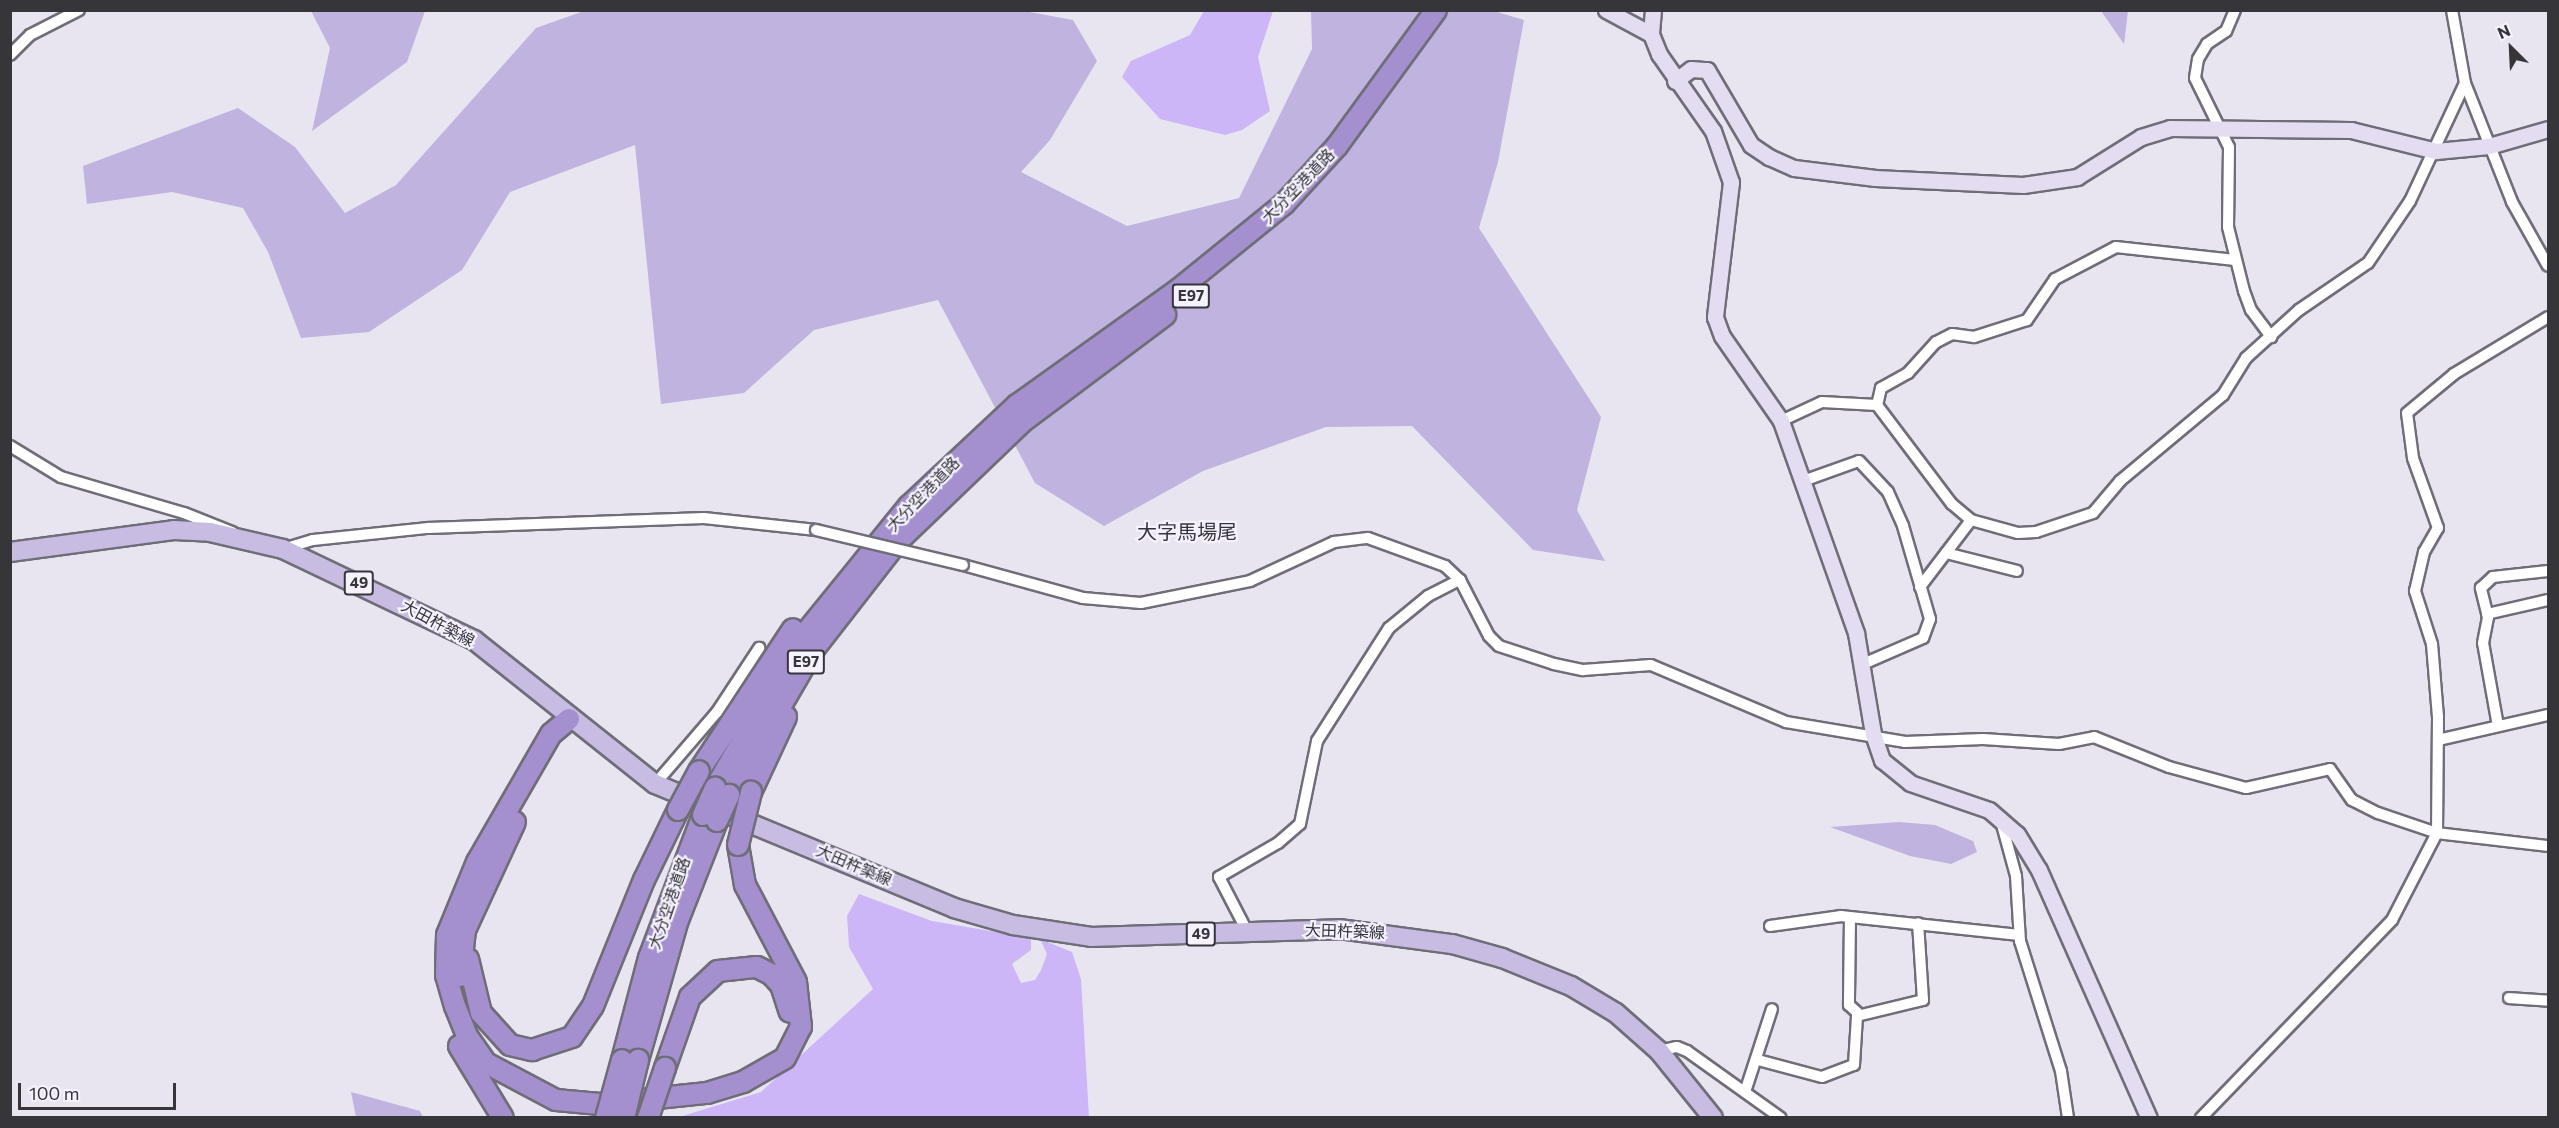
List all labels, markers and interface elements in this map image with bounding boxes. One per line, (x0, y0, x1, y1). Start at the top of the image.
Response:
north arrow (2481, 18, 2541, 78)
text: N (2494, 20, 2513, 42)
street label: 大分空港道路 (1258, 145, 1338, 227)
road number: E97 (1172, 284, 1210, 308)
street label: 大分空港道路 (883, 453, 963, 535)
district label: 大字馬場尾 (1137, 519, 1237, 543)
road number: 49 (342, 571, 376, 595)
street label: 大田杵築線 (398, 596, 478, 650)
road number: E97 (786, 650, 826, 674)
street label: 大田杵築線 (813, 841, 895, 889)
street label: 大分空港道路 (644, 854, 694, 952)
street label: 大田杵築線 (1305, 920, 1385, 942)
road number: 49 (1184, 922, 1218, 946)
scale bar (21, 1071, 178, 1109)
text: 100 m (29, 1082, 79, 1104)

